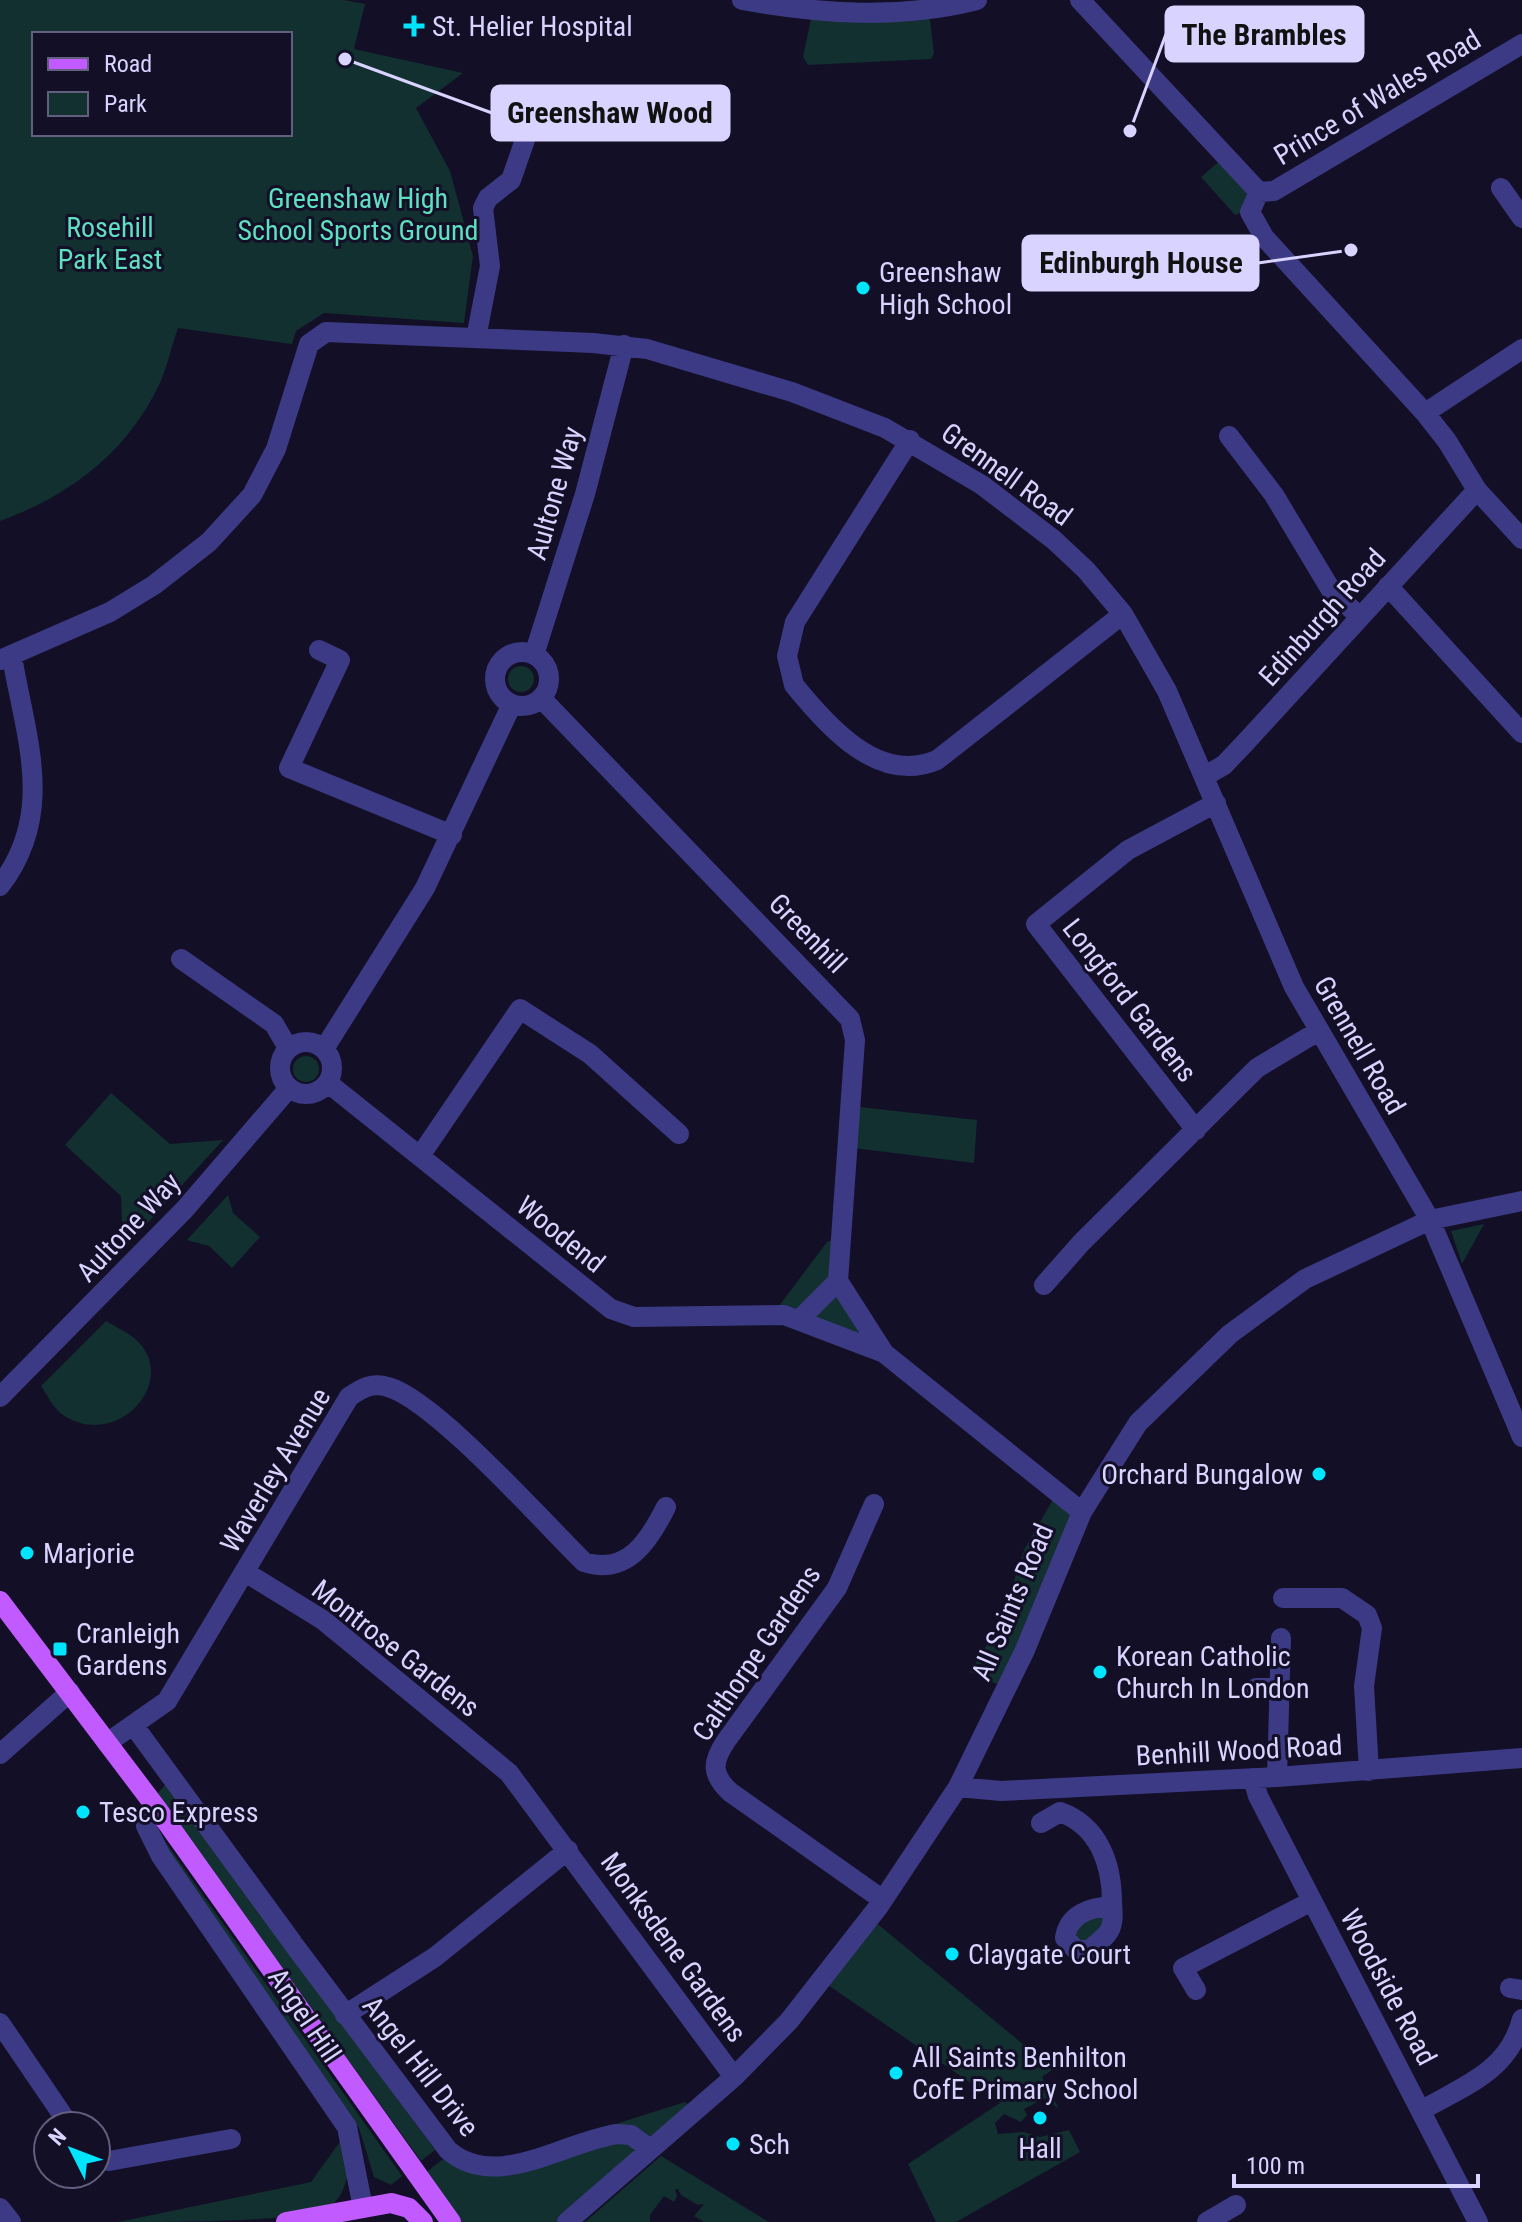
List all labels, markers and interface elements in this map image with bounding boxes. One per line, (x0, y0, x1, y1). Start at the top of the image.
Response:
callout: The Brambles (1166, 7, 1363, 61)
place label: St. Helier Hospital (432, 10, 633, 43)
marker: St. Helier Hospital (403, 15, 425, 37)
text: The Brambles (1181, 17, 1347, 52)
street label: Prince of Wales Road (1268, 23, 1487, 172)
legend (32, 32, 292, 136)
text: Road (104, 50, 152, 78)
callout: Greenshaw Wood (492, 86, 729, 140)
text: Park (104, 90, 147, 118)
text: Greenshaw Wood (507, 95, 713, 130)
park label: Greenshaw High School Sports Ground (238, 182, 478, 247)
park label: Rosehill Park East (58, 211, 162, 276)
callout: Edinburgh House (1023, 236, 1258, 290)
text: Edinburgh House (1039, 245, 1243, 280)
place label: Greenshaw High School (879, 256, 1012, 321)
marker: Greenshaw High School (854, 279, 872, 297)
street label: Grennell Road (935, 416, 1079, 533)
street label: Aultone Way (520, 422, 589, 563)
street label: Edinburgh Road (1252, 542, 1393, 693)
street label: Greenhill (762, 887, 853, 980)
street label: Longford Gardens (1056, 912, 1204, 1088)
street label: Grennell Road (1307, 970, 1412, 1120)
street label: Aultone Way (70, 1166, 187, 1289)
street label: Woodend (510, 1189, 611, 1280)
street label: Waverley Avenue (213, 1382, 337, 1558)
place label: Orchard Bungalow (1101, 1458, 1303, 1491)
marker: Orchard Bungalow (1310, 1465, 1328, 1483)
street label: All Saints Road (965, 1519, 1060, 1686)
place label: Marjorie (43, 1537, 135, 1570)
marker: Marjorie (18, 1544, 36, 1562)
street label: Calthorpe Gardens (685, 1559, 827, 1748)
street label: Montrose Gardens (305, 1573, 486, 1724)
place label: Cranleigh Gardens (76, 1617, 180, 1682)
marker: Cranleigh Gardens (51, 1640, 69, 1658)
place label: Korean Catholic Church In London (1116, 1640, 1310, 1705)
marker: Korean Catholic Church In London (1091, 1663, 1109, 1681)
street label: Benhill Wood Road (1135, 1729, 1343, 1772)
place label: Tesco Express (99, 1796, 258, 1829)
marker: Tesco Express (74, 1803, 92, 1821)
street label: Monksdene Gardens (594, 1846, 753, 2048)
street label: Woodside Road (1334, 1904, 1443, 2071)
place label: Claygate Court (968, 1938, 1131, 1971)
marker: Claygate Court (943, 1945, 961, 1963)
street label: Angel Hill (261, 1962, 348, 2069)
street label: Angel Hill Drive (356, 1990, 485, 2143)
place label: All Saints Benhilton CofE Primary School (912, 2041, 1138, 2106)
marker: All Saints Benhilton CofE Primary School (887, 2064, 905, 2082)
marker: Hall (1031, 2109, 1049, 2127)
north arrow (32, 2110, 112, 2190)
text: N (44, 2124, 71, 2150)
place label: Sch (749, 2128, 790, 2161)
place label: Hall (1018, 2132, 1062, 2165)
marker: Sch (724, 2135, 742, 2153)
scale bar (1234, 2138, 1478, 2188)
text: 100 m (1246, 2152, 1305, 2180)

